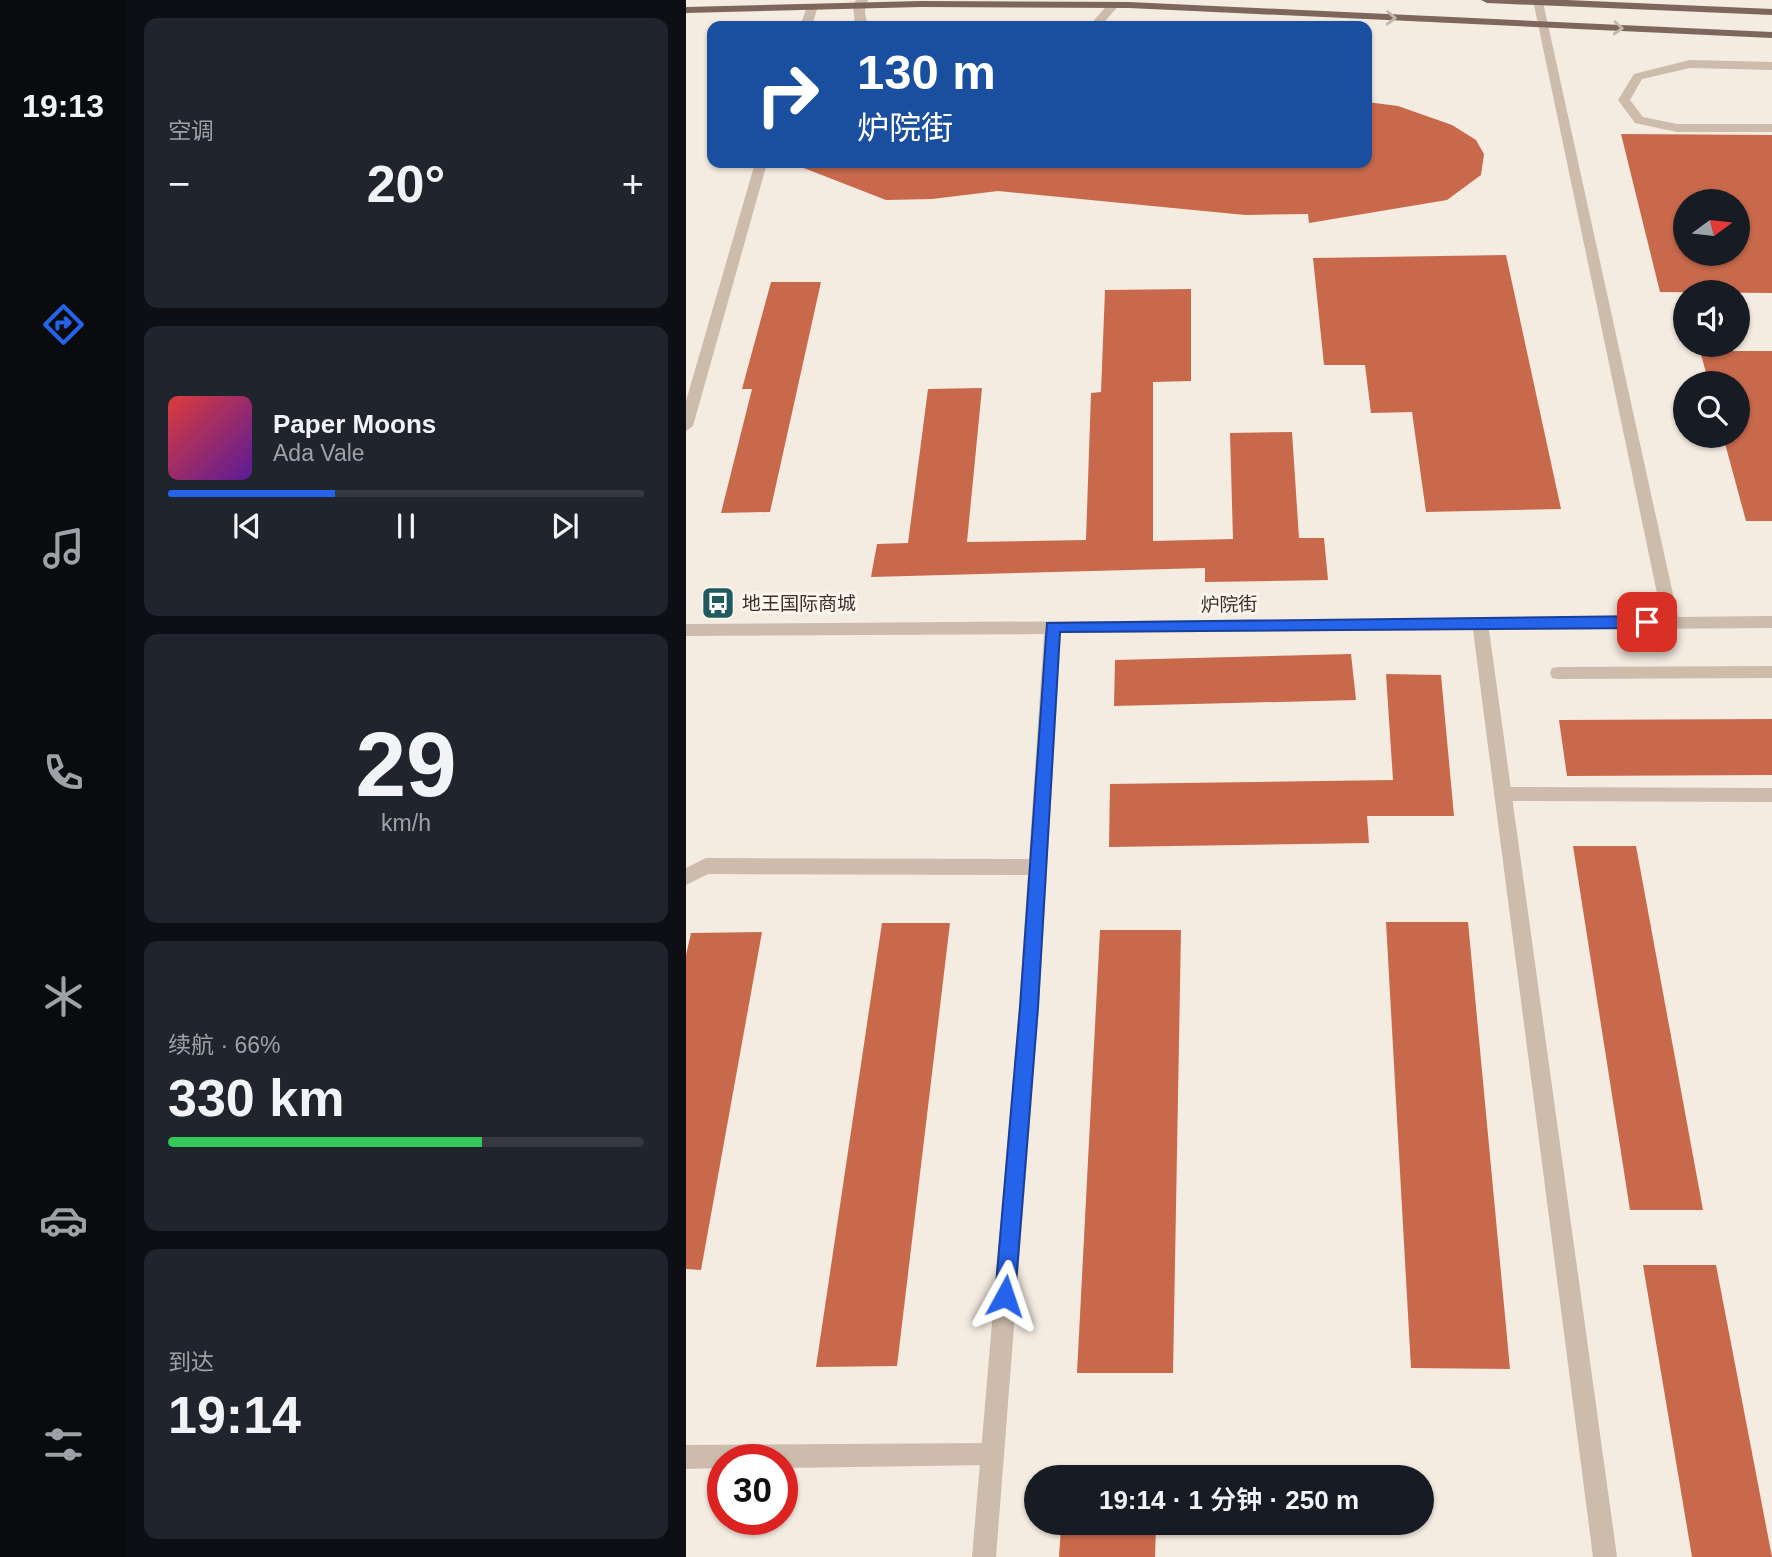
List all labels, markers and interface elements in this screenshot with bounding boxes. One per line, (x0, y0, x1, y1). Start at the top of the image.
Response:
one-way arrow (1386, 11, 1397, 26)
one-way arrow (1613, 21, 1624, 36)
text: 130 m (857, 45, 996, 99)
icon: right (742, 49, 833, 140)
text: 19:13 (22, 88, 104, 124)
text: 炉院街 (857, 110, 953, 146)
text: 空调 (168, 118, 214, 144)
text: 20° (367, 155, 445, 213)
text: − (168, 163, 190, 205)
text: + (622, 163, 644, 205)
north arrow (1673, 189, 1750, 266)
map controls (1673, 189, 1750, 448)
button: sound (1673, 280, 1750, 357)
icon: directions (39, 300, 88, 349)
button: search (1673, 371, 1750, 448)
text: Paper Moons (273, 409, 436, 439)
text: Ada Vale (273, 440, 365, 466)
icon: previous (228, 507, 266, 545)
icon: pause (387, 507, 425, 545)
icon: next (546, 507, 584, 545)
icon: music (39, 524, 88, 573)
bus stop icon: 地王国际商城 (699, 584, 737, 622)
pin (1617, 592, 1677, 652)
place label: 地王国际商城 (742, 593, 856, 614)
street label: 炉院街 (1200, 594, 1258, 615)
icon: arrive (1628, 603, 1666, 641)
text: 29 (355, 714, 457, 815)
icon: phone (39, 748, 88, 797)
text: km/h (381, 810, 431, 836)
icon: climate (39, 972, 88, 1021)
text: 续航 · 66% (168, 1032, 280, 1058)
text: 330 km (168, 1069, 344, 1127)
icon: car (39, 1196, 88, 1245)
position arrow (968, 1259, 1042, 1333)
text: 到达 (168, 1349, 214, 1375)
text: 19:14 (168, 1386, 301, 1444)
icon: filters (39, 1420, 88, 1469)
speed limit sign: 30 (707, 1444, 798, 1535)
text: 19:14 · 1 分钟 · 250 m (1099, 1485, 1359, 1515)

